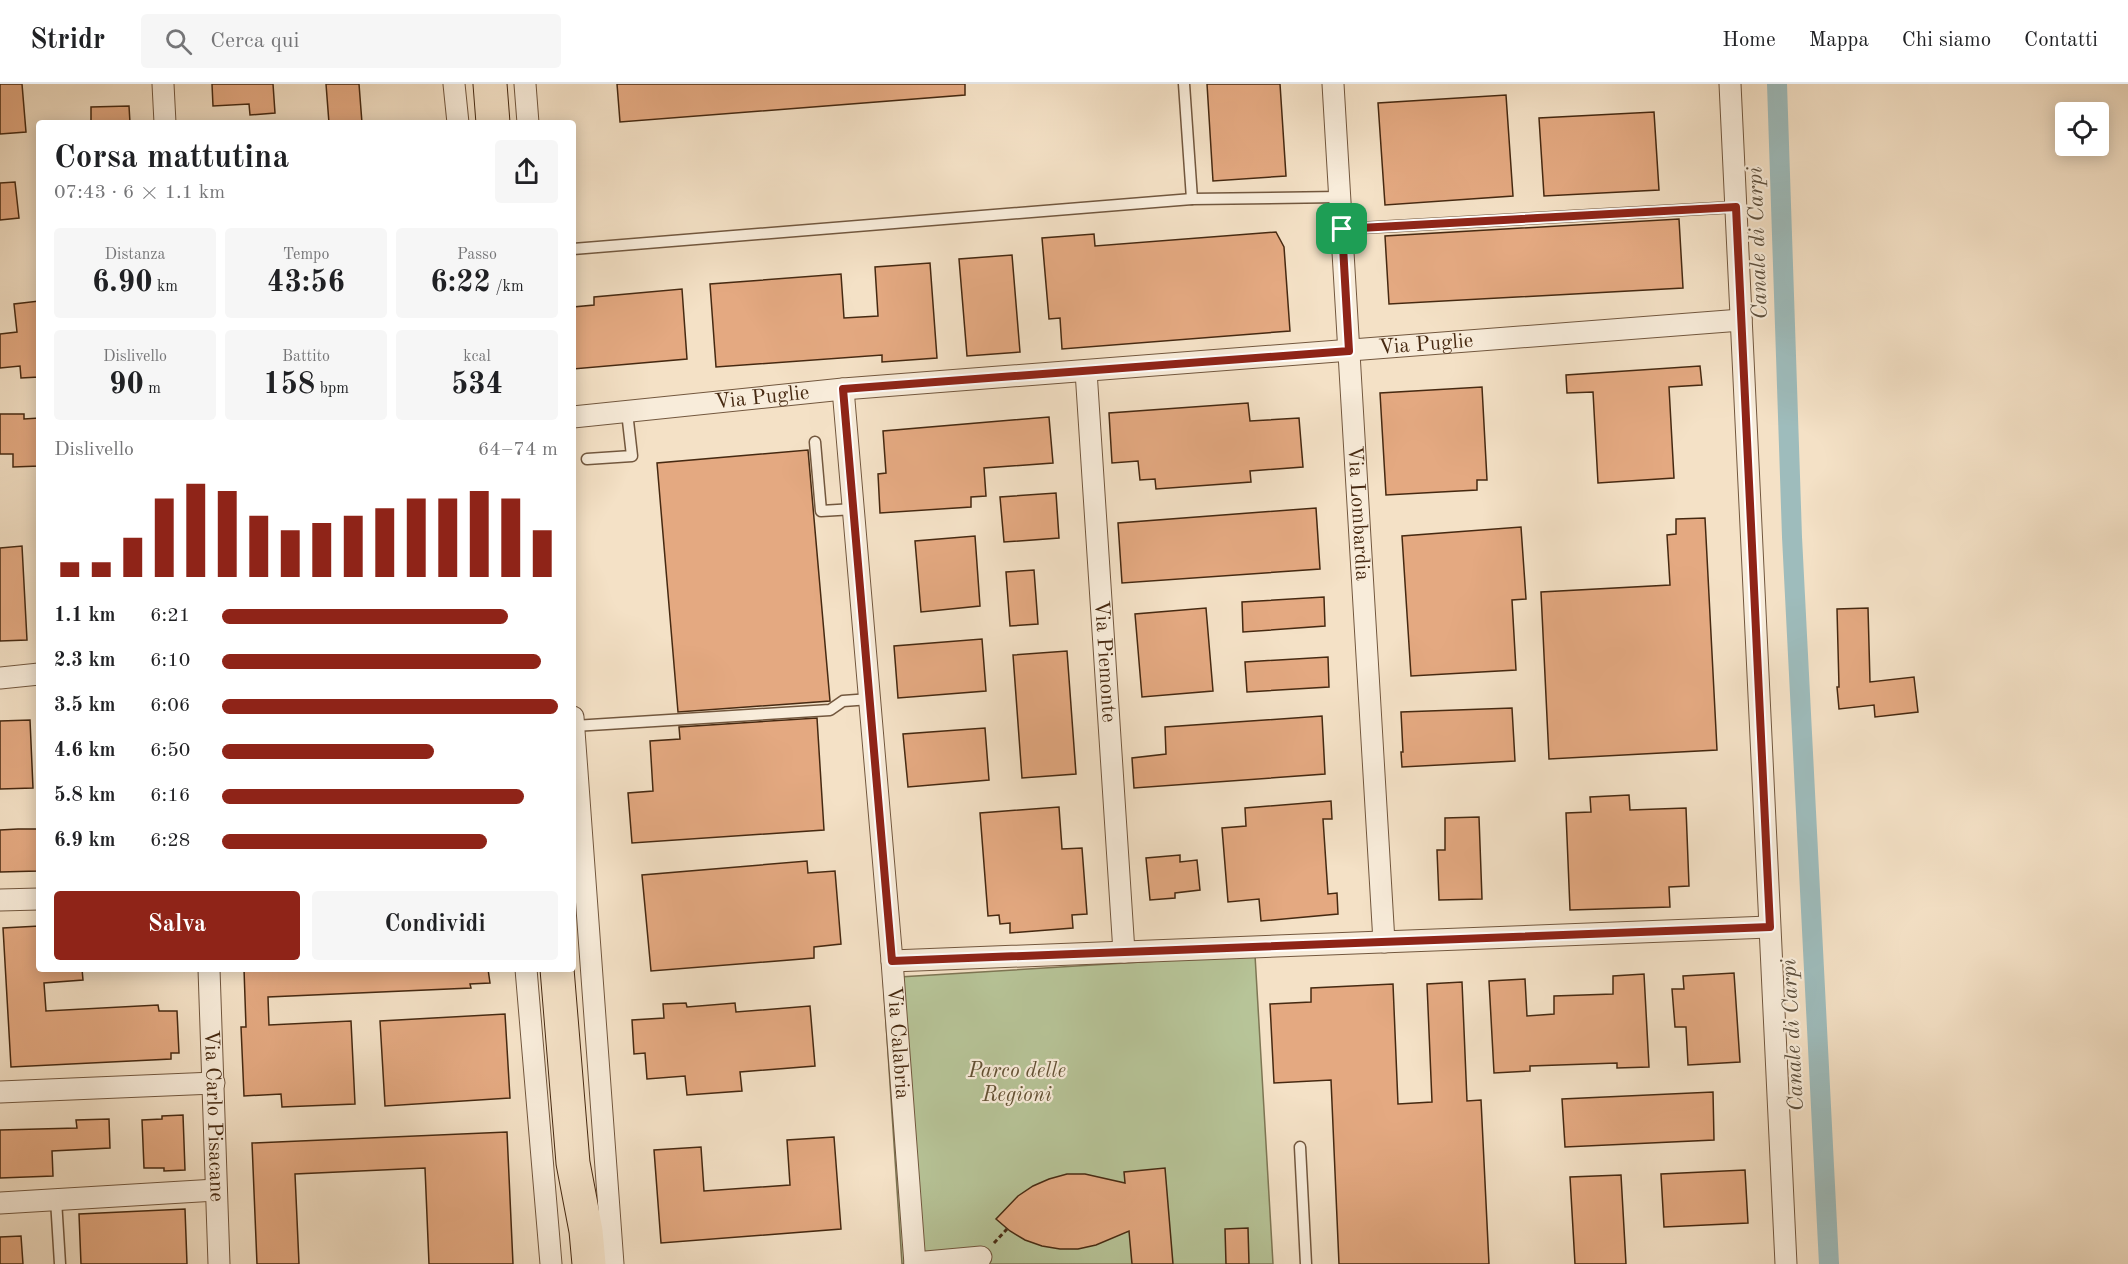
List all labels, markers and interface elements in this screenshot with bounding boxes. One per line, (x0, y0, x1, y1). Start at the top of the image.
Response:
search box (141, 14, 561, 68)
icon: search (162, 25, 195, 58)
text: Stridr (30, 27, 105, 55)
text: Cerca qui (210, 30, 299, 52)
text: Home (1722, 30, 1776, 51)
text: Mappa (1809, 30, 1869, 51)
text: Chi siamo (1902, 30, 1991, 51)
text: Contatti (2024, 30, 2098, 51)
map controls (2055, 102, 2109, 156)
button: locate (2055, 102, 2109, 156)
button: share (495, 140, 558, 203)
text: Corsa mattutina (54, 142, 289, 175)
water label: Canale di Carpi (1744, 166, 1772, 320)
text: 07:43 · 6 × 1.1 km (54, 183, 225, 203)
pin (1316, 203, 1367, 254)
icon: arrive (1325, 212, 1358, 245)
text: Distanza (105, 247, 165, 263)
text: Tempo (283, 247, 329, 263)
text: Passo (457, 247, 497, 263)
text: 6.90 (92, 268, 153, 298)
text: 43:56 (267, 268, 345, 298)
text: 6:22 (430, 268, 491, 298)
text: km (153, 279, 178, 295)
text: /km (491, 279, 524, 295)
street label: Via Puglie (1378, 330, 1474, 358)
text: Dislivello (103, 349, 167, 365)
text: Battito (282, 349, 330, 365)
text: kcal (463, 349, 491, 365)
text: 90 (109, 370, 144, 400)
text: 158 (263, 370, 315, 400)
text: 534 (451, 370, 503, 400)
text: m (144, 381, 161, 397)
text: bpm (315, 381, 349, 397)
street label: Via Puglie (714, 382, 810, 413)
text: Dislivello (54, 440, 134, 460)
text: 64–74 m (478, 440, 558, 460)
street label: Via Lombardia (1344, 445, 1373, 581)
street label: Via Piemonte (1091, 600, 1119, 723)
text: 1.1 km (54, 606, 116, 626)
text: 6:21 (150, 606, 190, 626)
text: 2.3 km (54, 651, 116, 671)
text: 6:10 (150, 651, 190, 671)
text: 3.5 km (54, 696, 116, 716)
text: 6:06 (150, 696, 190, 716)
text: 4.6 km (54, 741, 116, 761)
text: 6:50 (150, 741, 190, 761)
text: 5.8 km (54, 786, 116, 806)
text: 6:16 (150, 786, 190, 806)
text: 6.9 km (54, 831, 116, 851)
text: 6:28 (150, 831, 190, 851)
button: Salva (54, 891, 300, 960)
button: Condividi (312, 891, 558, 960)
water label: Canale di Carpi (1778, 957, 1808, 1112)
street label: Via Calabria (883, 985, 913, 1100)
street label: Via Carlo Pisacane (201, 1029, 227, 1202)
park label: Parco delle Regioni (967, 1061, 1066, 1106)

